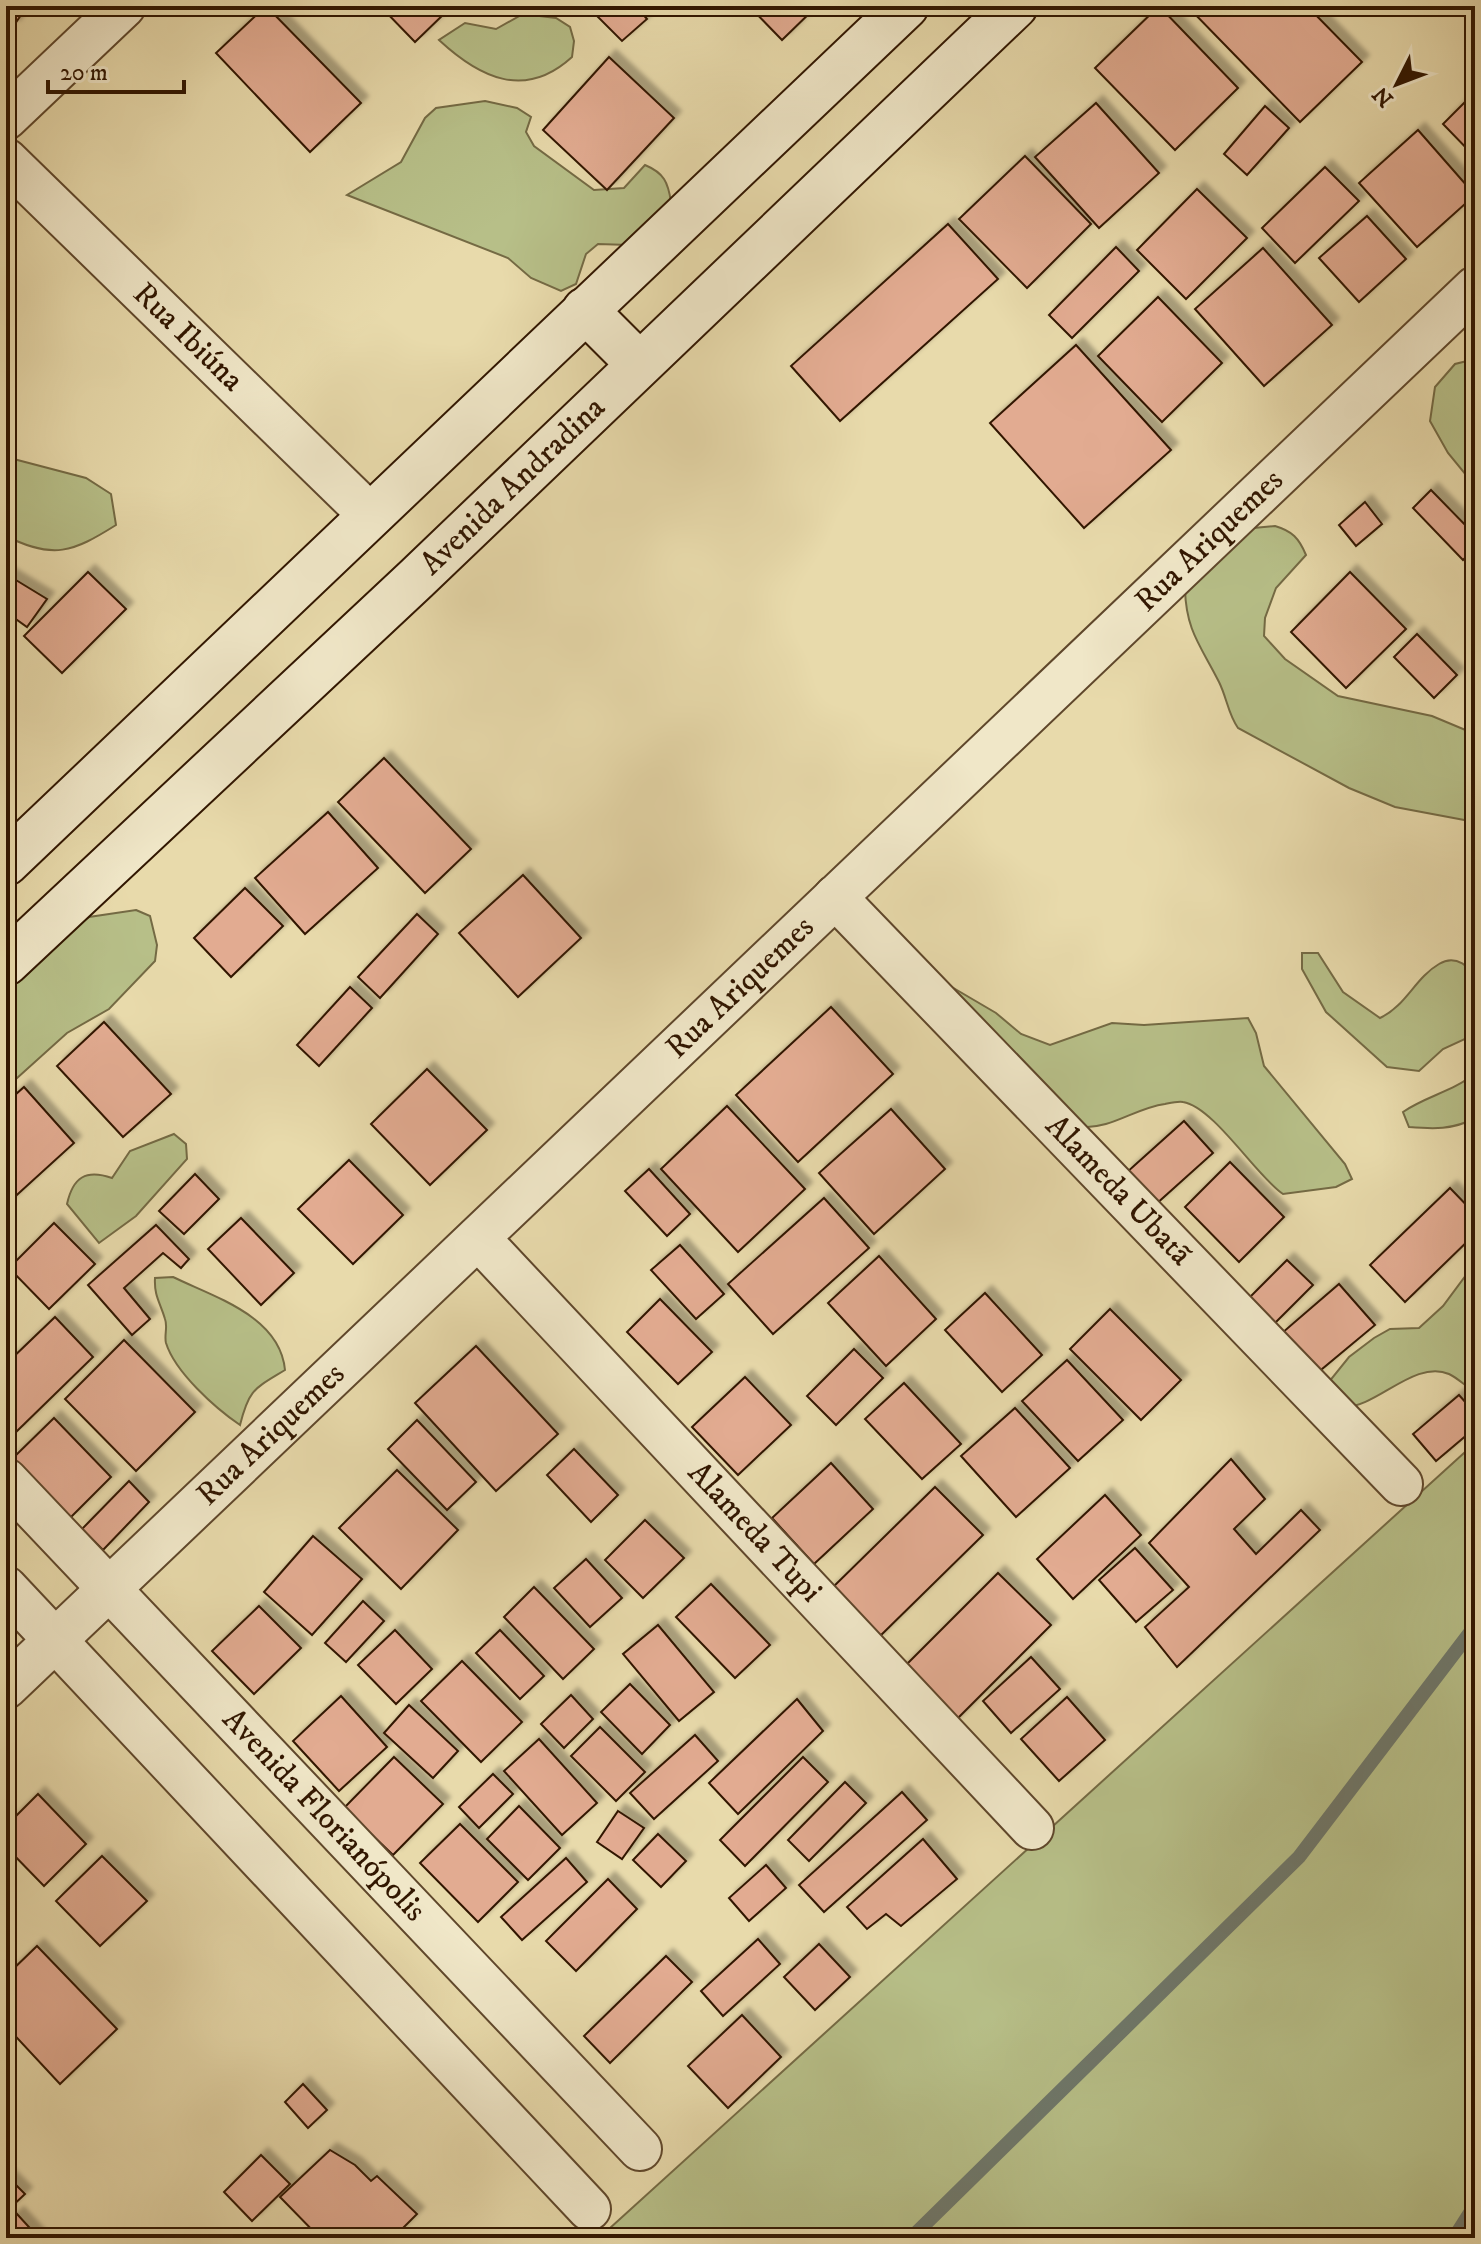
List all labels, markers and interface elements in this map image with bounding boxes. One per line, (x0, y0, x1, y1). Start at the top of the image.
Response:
scale bar (48, 44, 184, 94)
north arrow (1357, 44, 1437, 124)
text: 20 m (60, 58, 108, 88)
text: N (1367, 81, 1399, 112)
street label: Rua Ibiúna (124, 274, 252, 401)
street label: Avenida Andradina (412, 388, 614, 584)
street label: Rua Ariquemes (1127, 461, 1292, 621)
street label: Rua Ariquemes (658, 908, 823, 1068)
street label: Alameda Ubatã (1036, 1107, 1200, 1275)
street label: Rua Ariquemes (188, 1355, 354, 1515)
street label: Alameda Tupi (679, 1454, 830, 1611)
street label: Avenida Florianópolis (213, 1700, 434, 1930)

